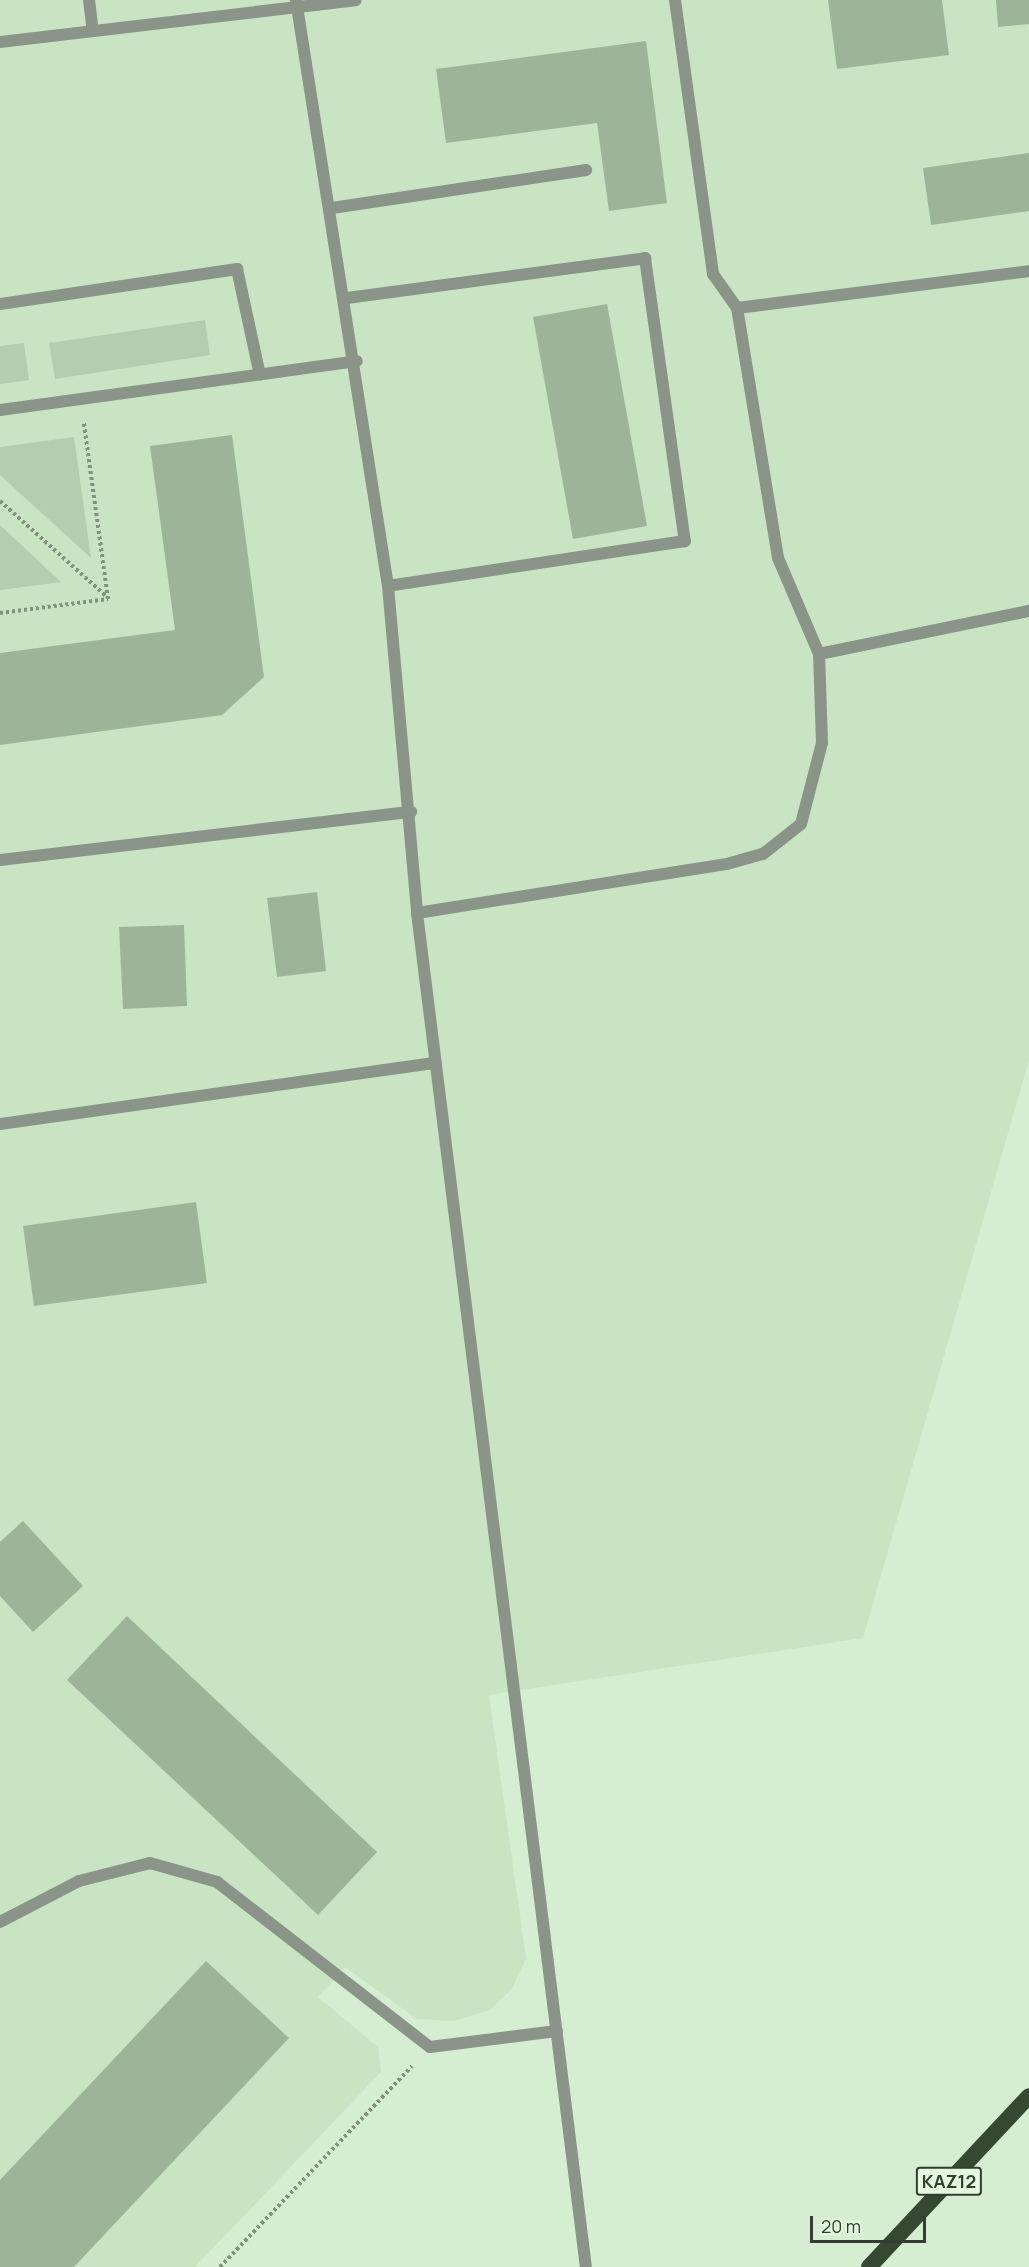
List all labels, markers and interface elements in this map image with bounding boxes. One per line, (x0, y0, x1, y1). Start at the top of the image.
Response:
road number: KAZ12 (914, 2166, 984, 2196)
scale bar (813, 2204, 928, 2242)
text: 20 m (821, 2214, 861, 2238)

